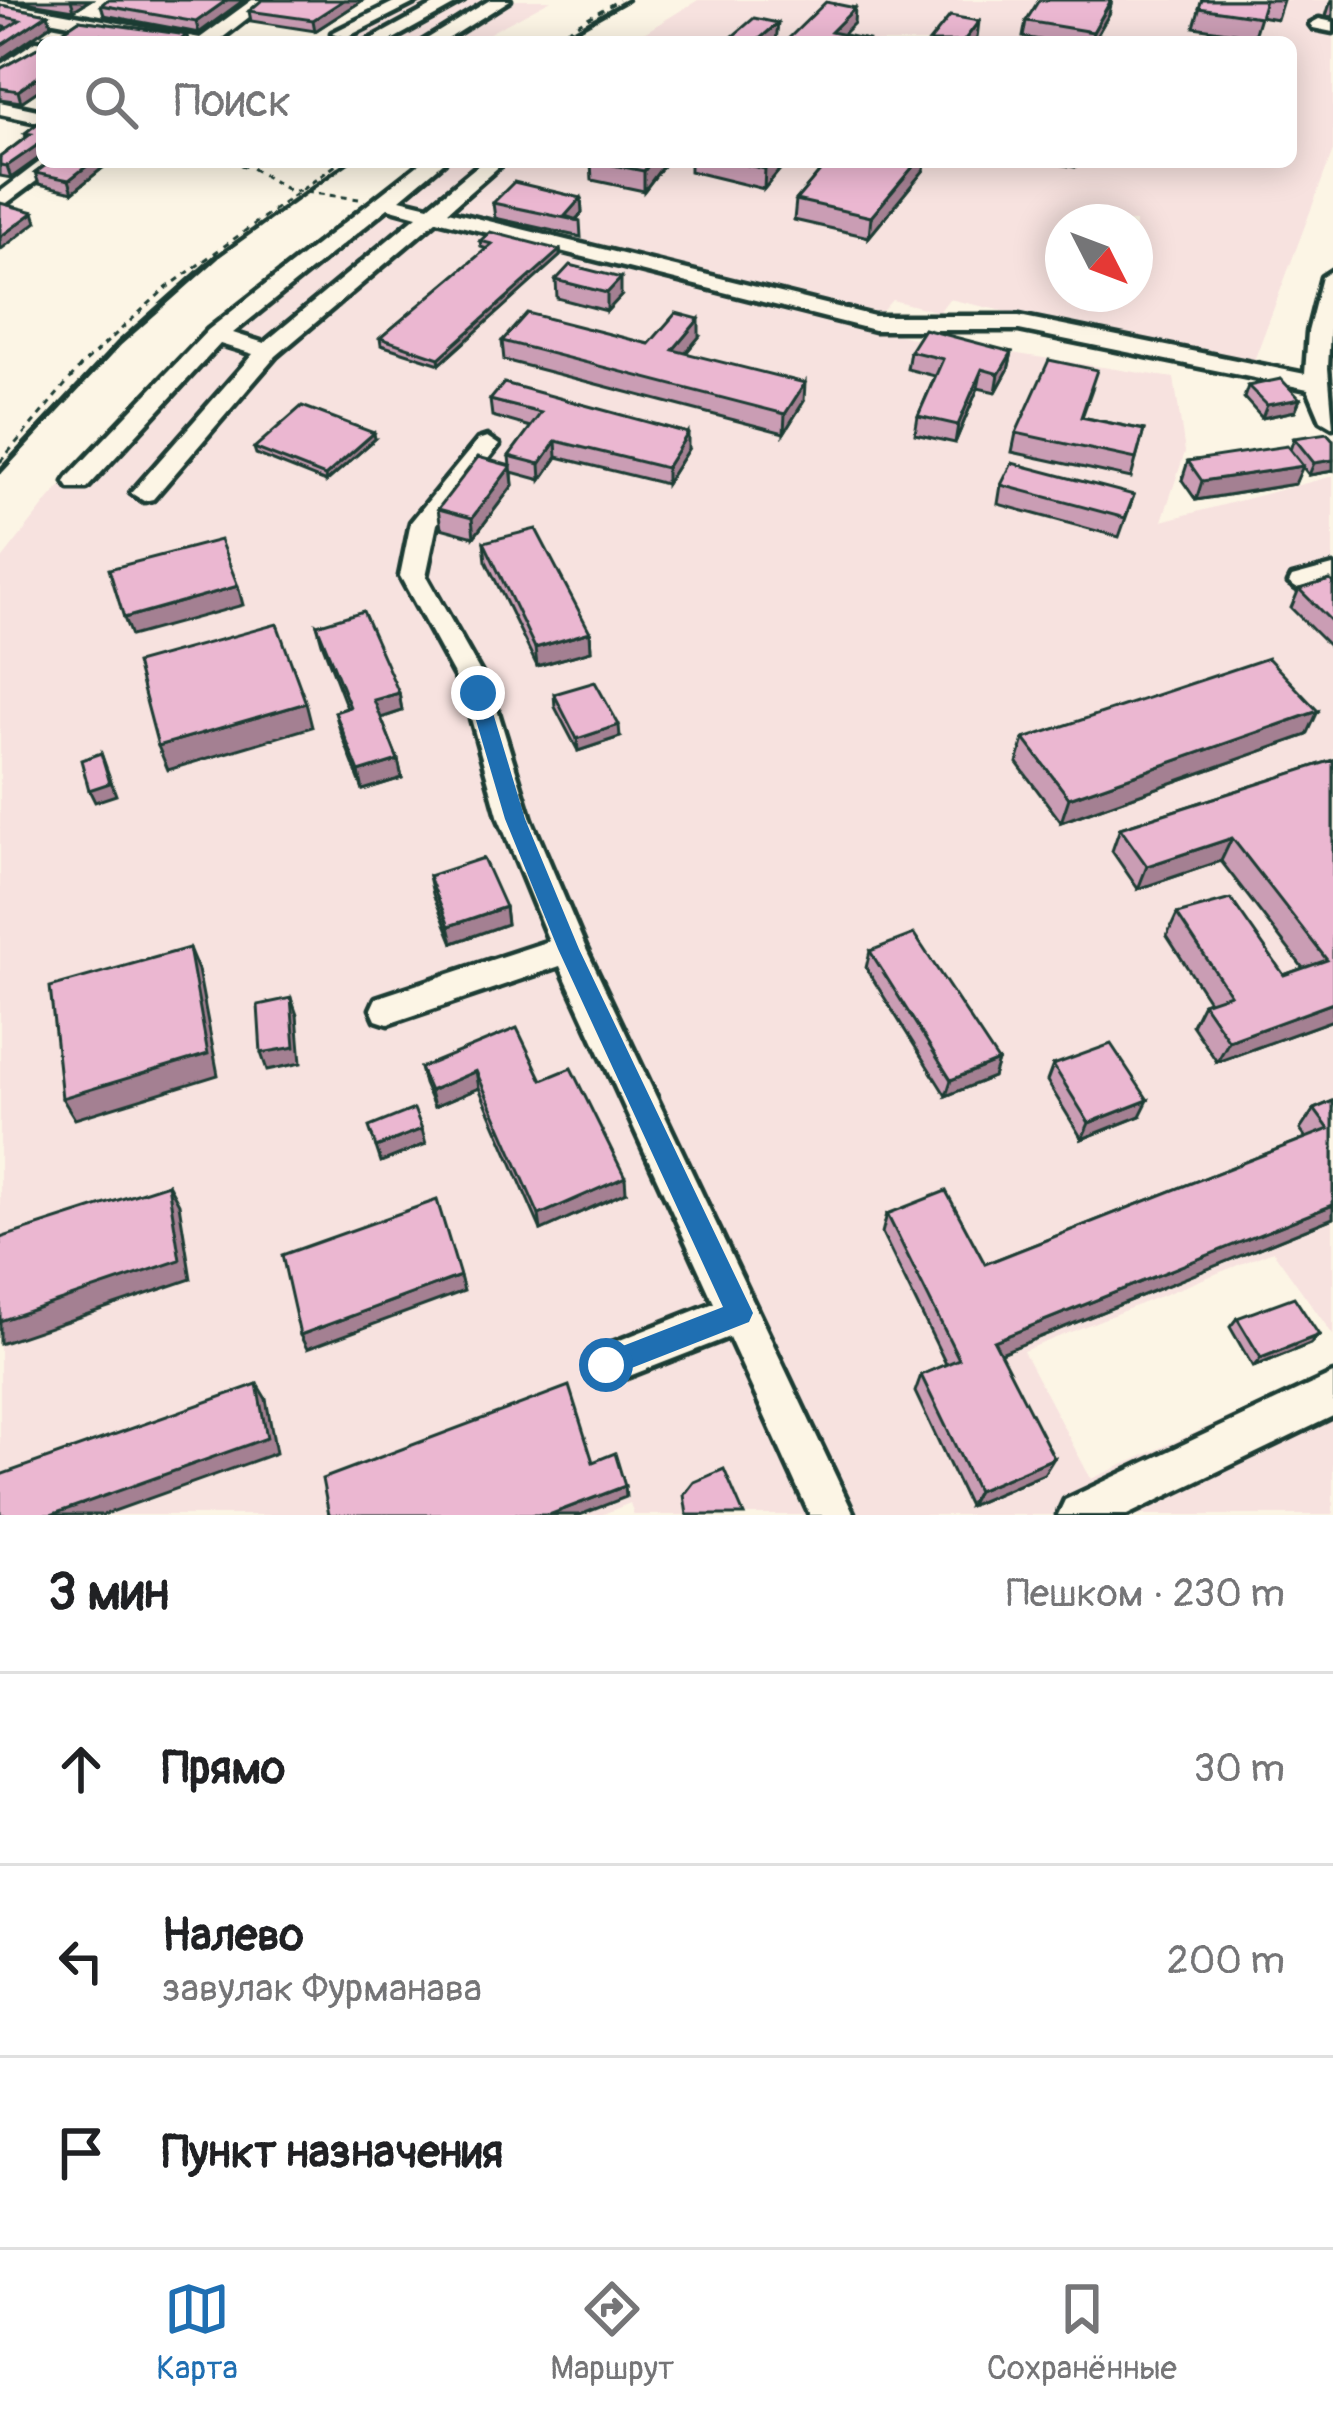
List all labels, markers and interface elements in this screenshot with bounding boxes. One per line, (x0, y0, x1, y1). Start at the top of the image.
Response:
search box (36, 36, 1297, 168)
icon: search (78, 69, 144, 135)
text: Поиск (174, 74, 291, 130)
north arrow (1045, 204, 1153, 312)
route end (451, 666, 505, 720)
route start (579, 1338, 633, 1392)
text: 3 мин (48, 1561, 169, 1625)
text: Пешком · 230 m (1006, 1569, 1285, 1618)
icon: ahead (48, 1736, 114, 1802)
text: Прямо (162, 1741, 285, 1797)
text: 30 m (1194, 1744, 1285, 1793)
text: Налево (162, 1908, 304, 1964)
icon: left (48, 1928, 114, 1994)
text: 200 m (1167, 1936, 1285, 1985)
text: завулак Фурманава (162, 1964, 482, 2013)
icon: arrive (48, 2120, 114, 2186)
text: Пункт назначения (162, 2125, 503, 2181)
tab: Карта (156, 2276, 238, 2389)
tab: Маршрут (550, 2276, 674, 2389)
tab: Сохранённые (987, 2276, 1177, 2389)

